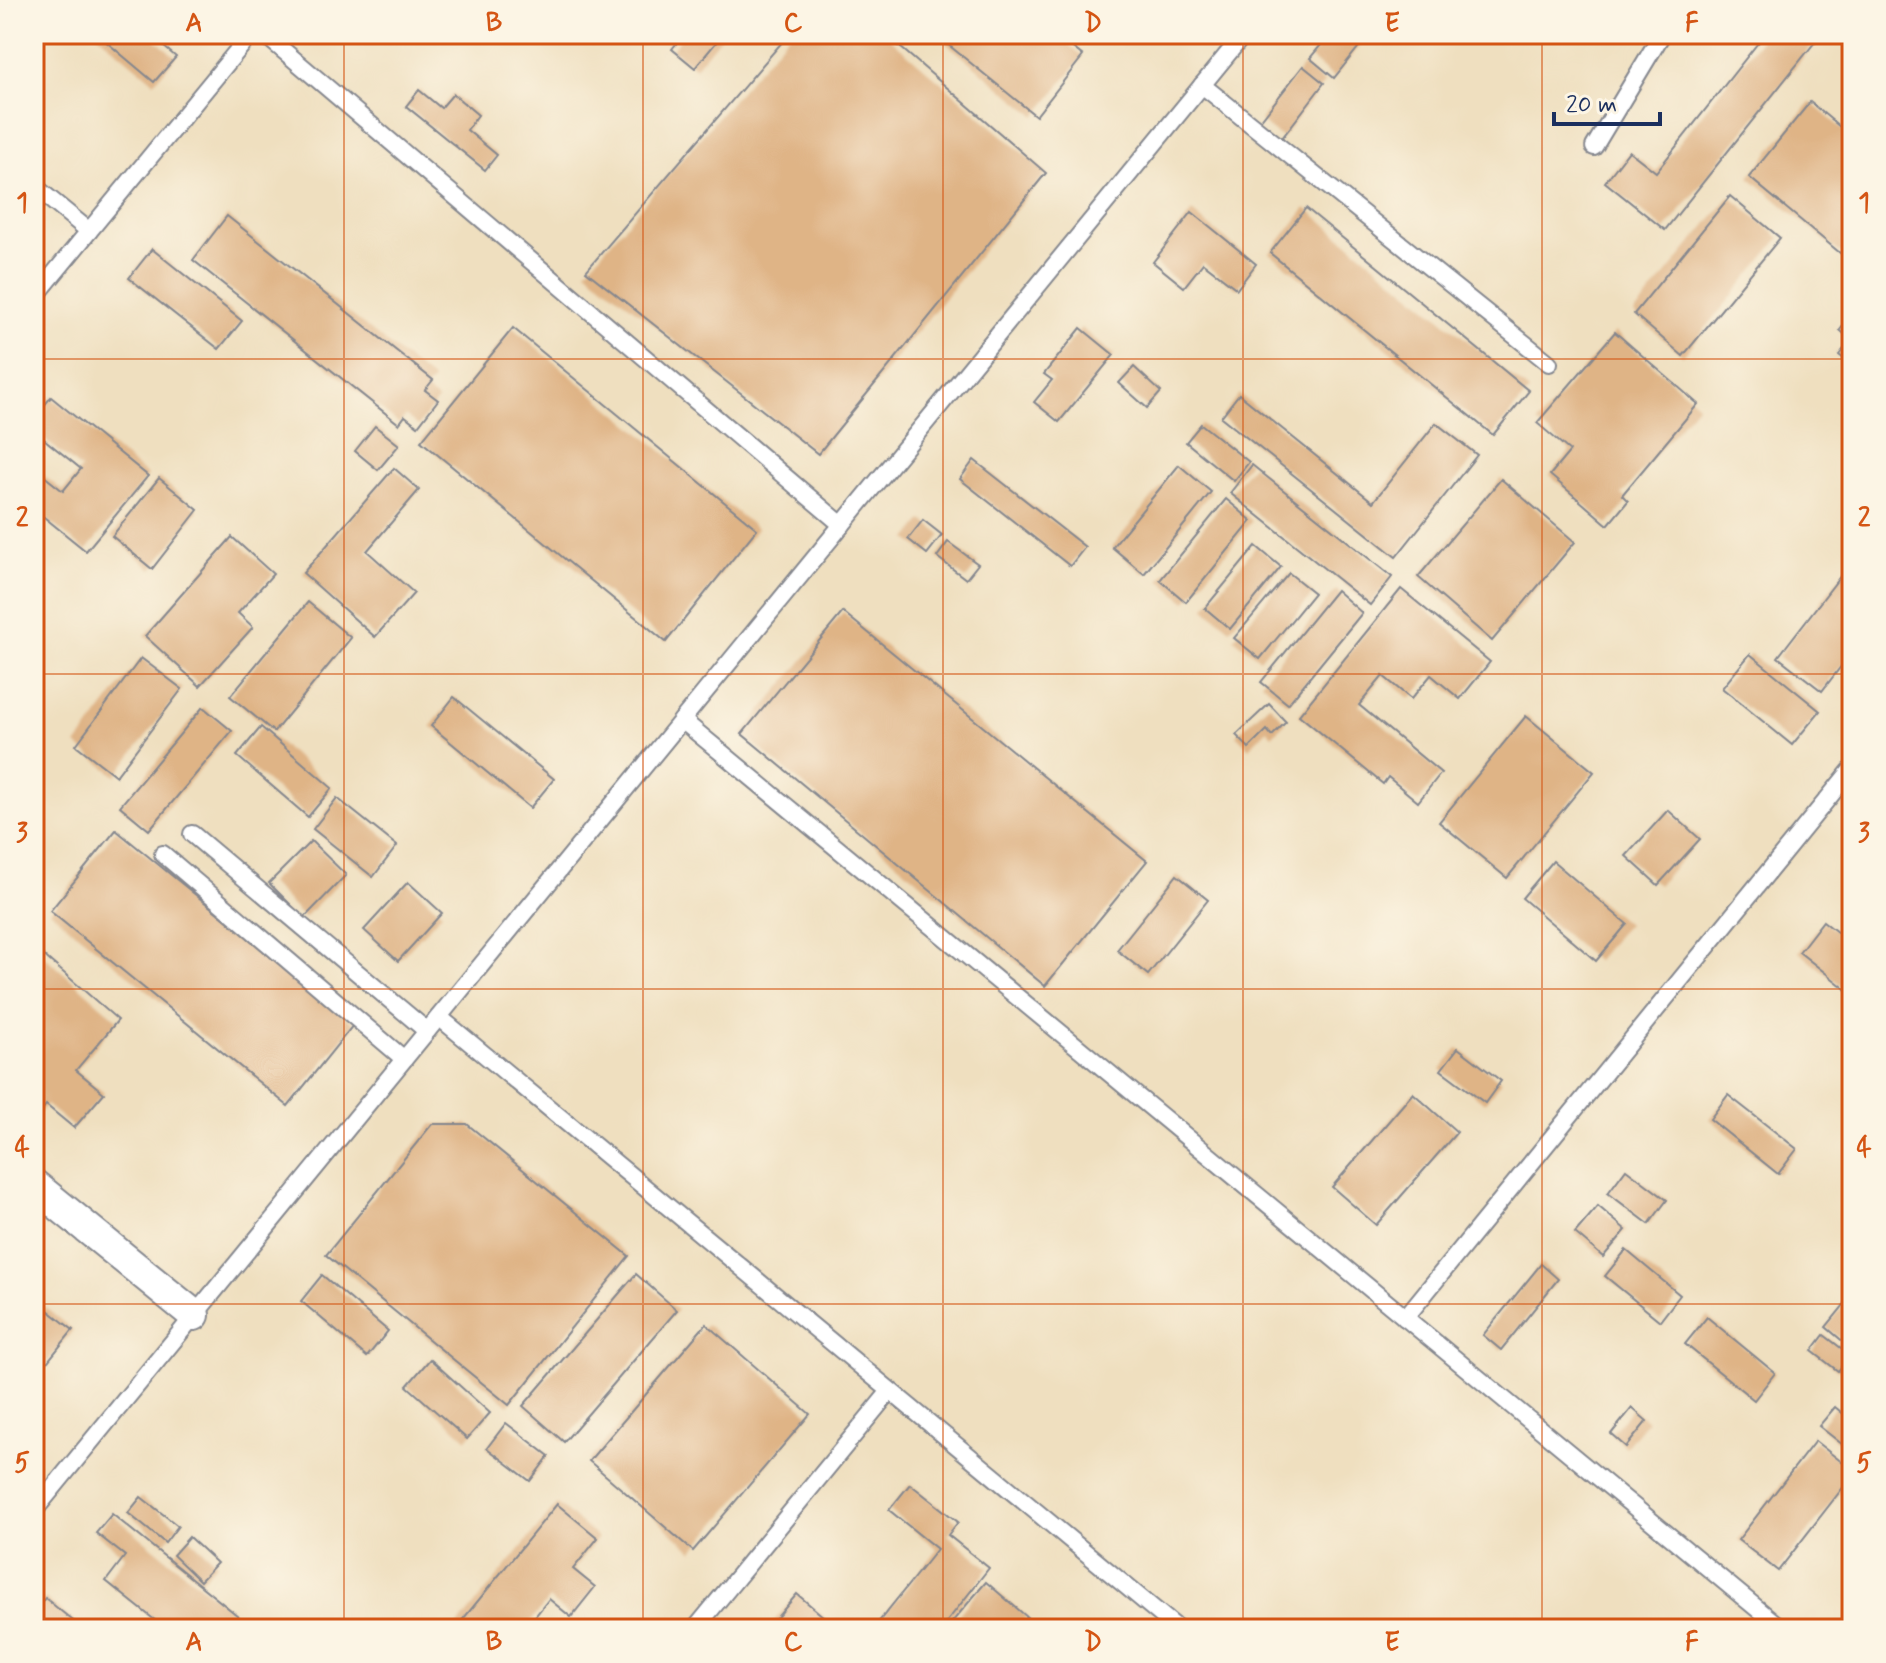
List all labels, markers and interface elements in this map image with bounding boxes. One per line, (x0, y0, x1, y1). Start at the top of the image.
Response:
text: A (185, 7, 203, 41)
text: B (486, 7, 502, 41)
text: C (784, 7, 803, 41)
text: D (1084, 7, 1102, 41)
text: E (1384, 7, 1400, 41)
text: F (1685, 7, 1699, 41)
scale bar (1554, 76, 1660, 126)
text: 20 m (1566, 90, 1617, 121)
text: 1 (16, 187, 28, 221)
text: 1 (1858, 187, 1870, 221)
text: 2 (16, 502, 29, 536)
text: 2 (1858, 502, 1871, 536)
text: 3 (16, 817, 28, 851)
text: 3 (1858, 817, 1870, 851)
text: 4 (14, 1132, 30, 1166)
text: 4 (1856, 1132, 1872, 1166)
text: 5 (14, 1447, 30, 1481)
text: 5 (1856, 1447, 1872, 1481)
text: A (185, 1626, 203, 1660)
text: B (486, 1626, 502, 1660)
text: C (784, 1626, 803, 1660)
text: D (1084, 1626, 1102, 1660)
text: E (1384, 1626, 1400, 1660)
text: F (1685, 1626, 1699, 1660)

